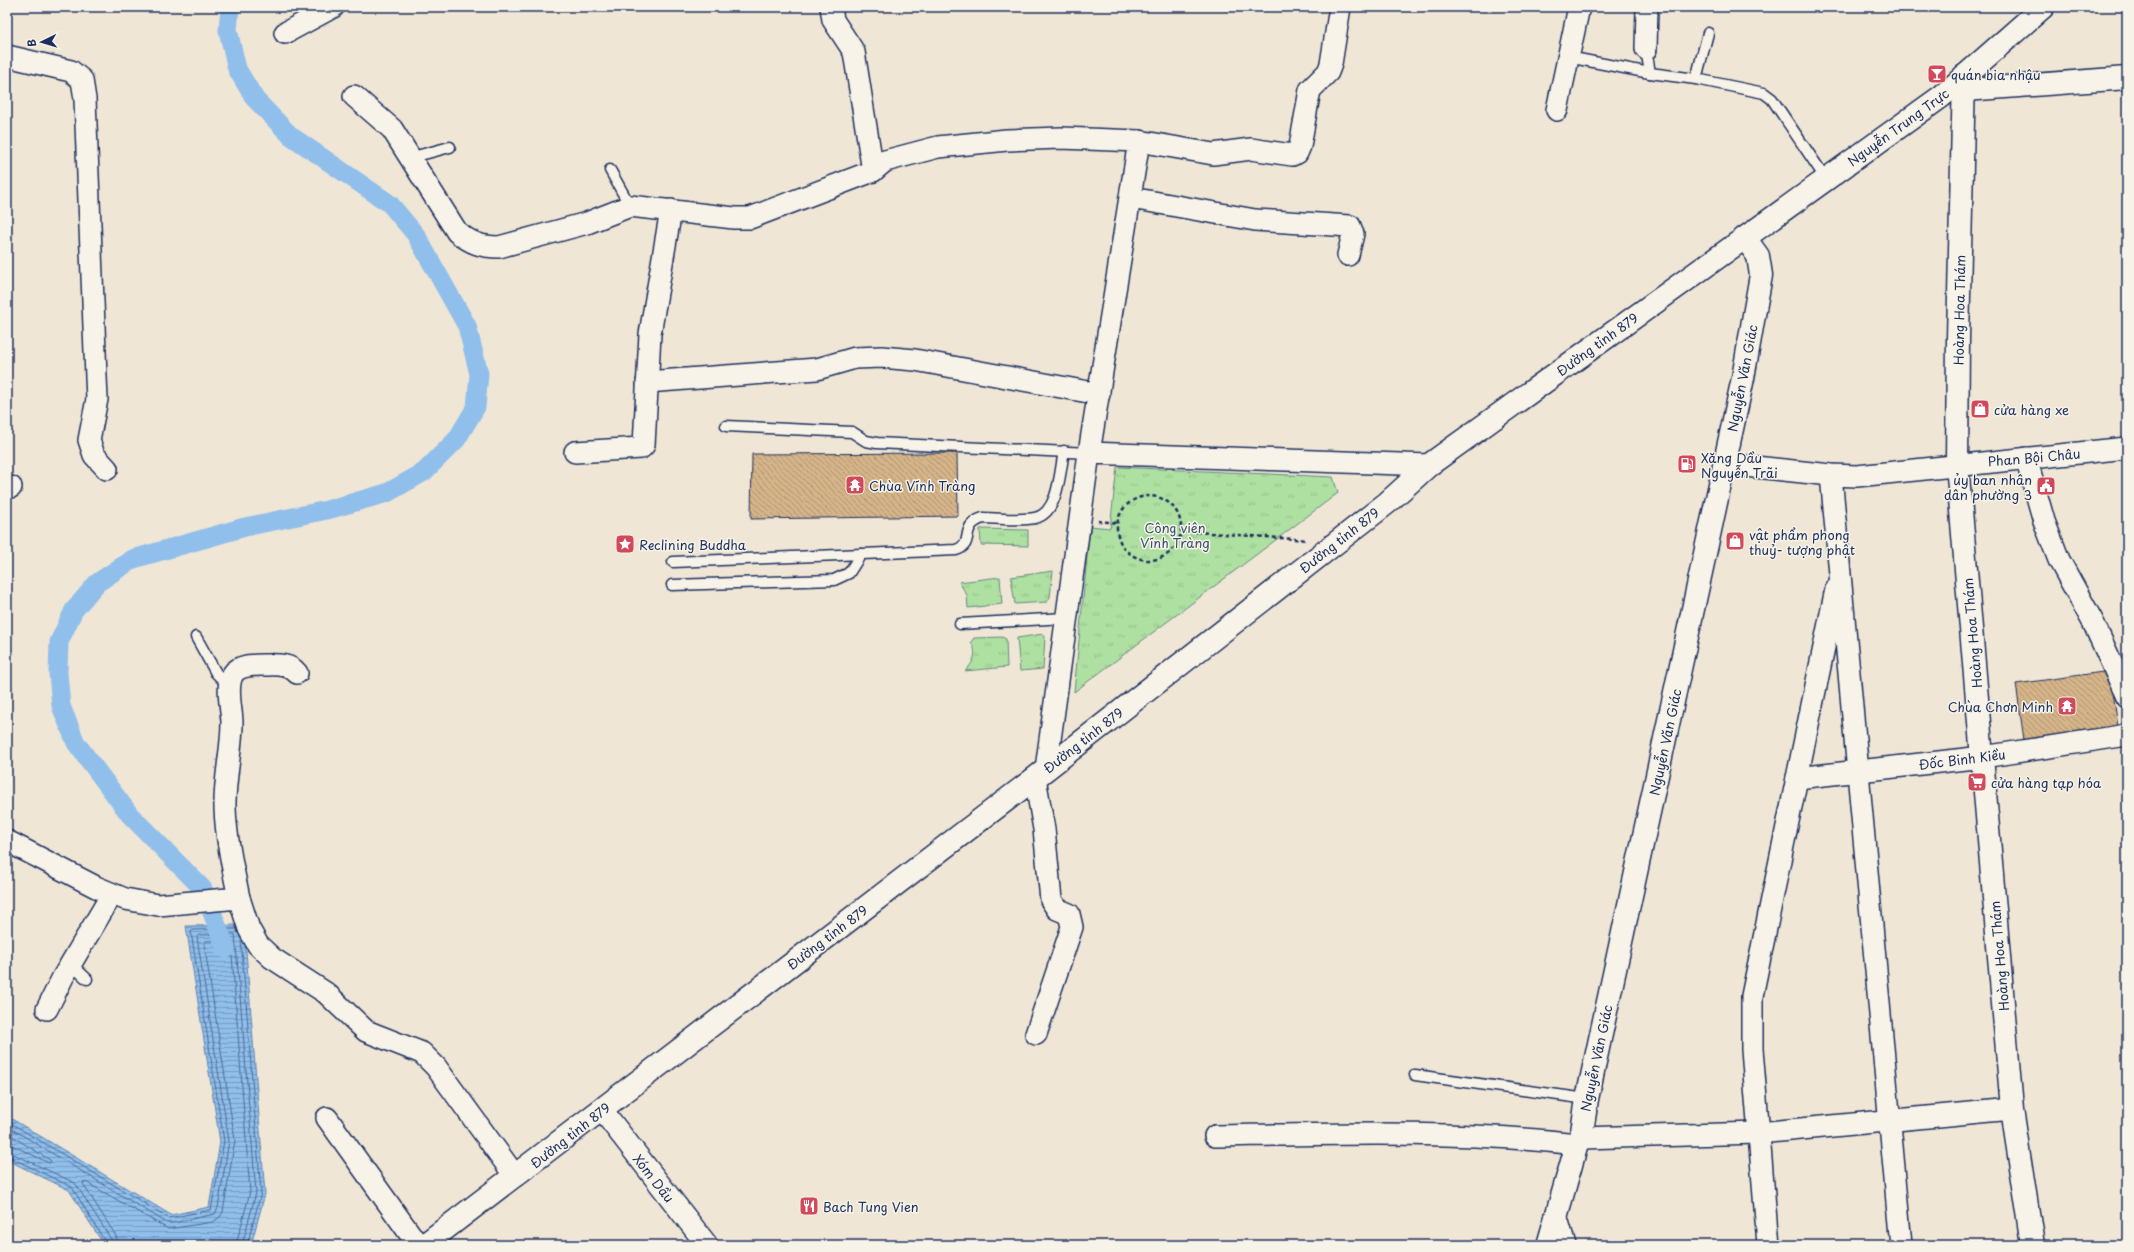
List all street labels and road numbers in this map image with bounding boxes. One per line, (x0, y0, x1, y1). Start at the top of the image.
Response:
street label: Nguyễn Trung Trực (1843, 84, 1953, 170)
street label: Hoàng Hoa Thám (1949, 255, 1969, 365)
street label: Đường tỉnh 879 (1552, 308, 1642, 380)
street label: Nguyễn Văn Giác (1722, 323, 1762, 433)
street label: Phan Bội Châu (1987, 443, 2081, 471)
street label: Đường tỉnh 879 (1295, 503, 1383, 577)
street label: Hoàng Hoa Thám (1958, 577, 1986, 689)
street label: Nguyễn Văn Giác (1644, 687, 1686, 797)
street label: Đường tỉnh 879 (1039, 703, 1127, 777)
street label: Đốc Binh Kiều (1918, 744, 2006, 774)
street label: Đường tỉnh 879 (783, 900, 871, 974)
street label: Hoàng Hoa Thám (1985, 900, 2013, 1012)
street label: Nguyễn Văn Giác (1575, 1003, 1617, 1113)
street label: Đường tỉnh 879 (526, 1098, 614, 1172)
street label: Xóm Dầu (629, 1150, 679, 1206)

